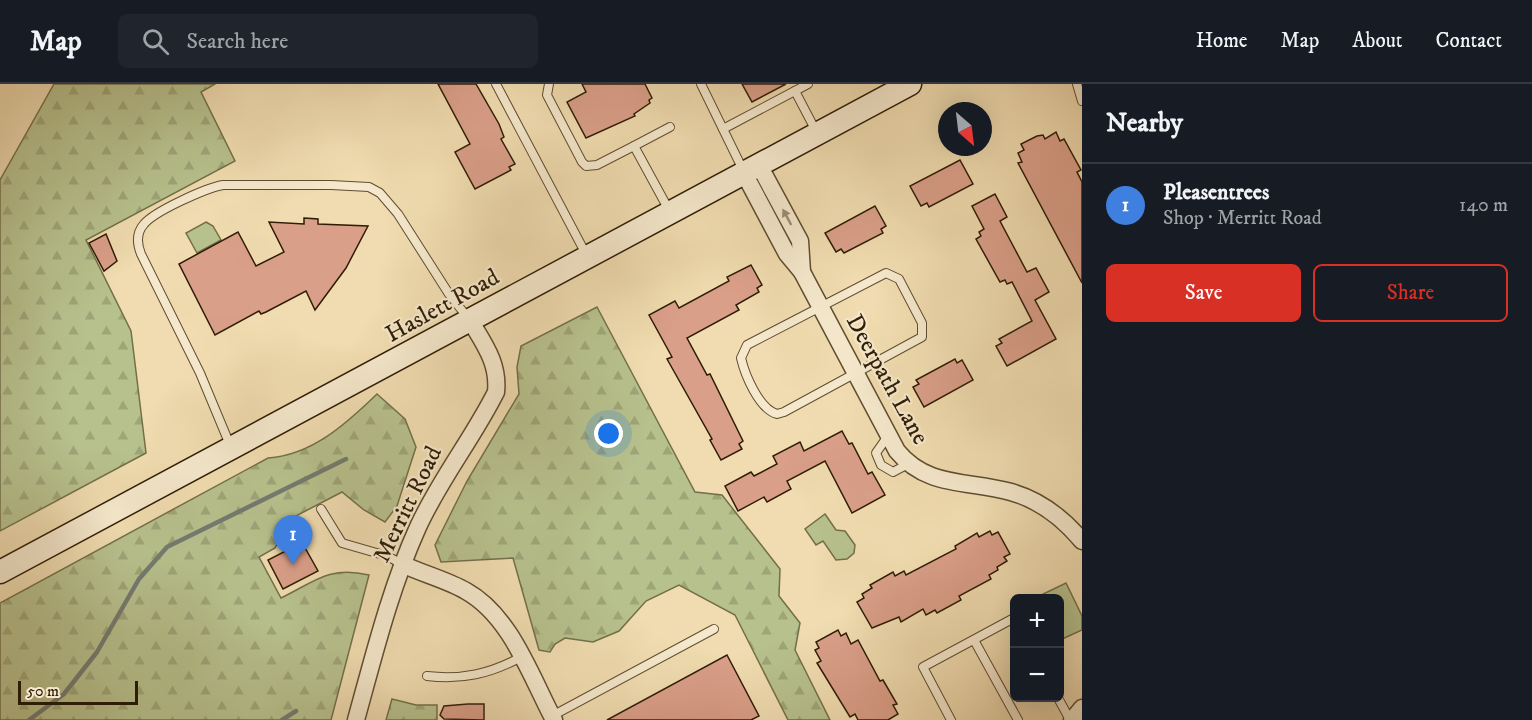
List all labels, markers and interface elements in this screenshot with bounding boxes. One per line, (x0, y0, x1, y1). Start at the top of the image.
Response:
search box (118, 14, 538, 68)
text: Map (30, 24, 82, 59)
icon: search (139, 25, 172, 58)
text: Search here (187, 28, 288, 55)
text: Home (1196, 28, 1248, 54)
text: Map (1281, 28, 1319, 54)
text: About (1352, 28, 1403, 54)
text: Contact (1436, 28, 1502, 54)
north arrow (938, 102, 992, 156)
text: Nearby (1106, 107, 1183, 140)
text: Pleasentrees (1163, 179, 1269, 206)
text: 1 (1122, 193, 1129, 218)
text: 140 m (1459, 193, 1508, 218)
text: Shop · Merritt Road (1163, 206, 1322, 231)
one-way arrow (782, 208, 792, 225)
street label: Haslett Road (380, 262, 505, 349)
button: Save (1106, 264, 1301, 322)
button: Share (1313, 264, 1508, 322)
street label: Deerpath Lane (839, 309, 935, 450)
your location (594, 419, 623, 448)
street label: Merritt Road (367, 441, 449, 568)
pin: 1 (274, 516, 312, 565)
map controls (1010, 594, 1064, 702)
button: + (1010, 594, 1064, 648)
button: − (1010, 648, 1064, 702)
scale bar (18, 678, 138, 706)
text: 50 m (27, 681, 59, 701)

